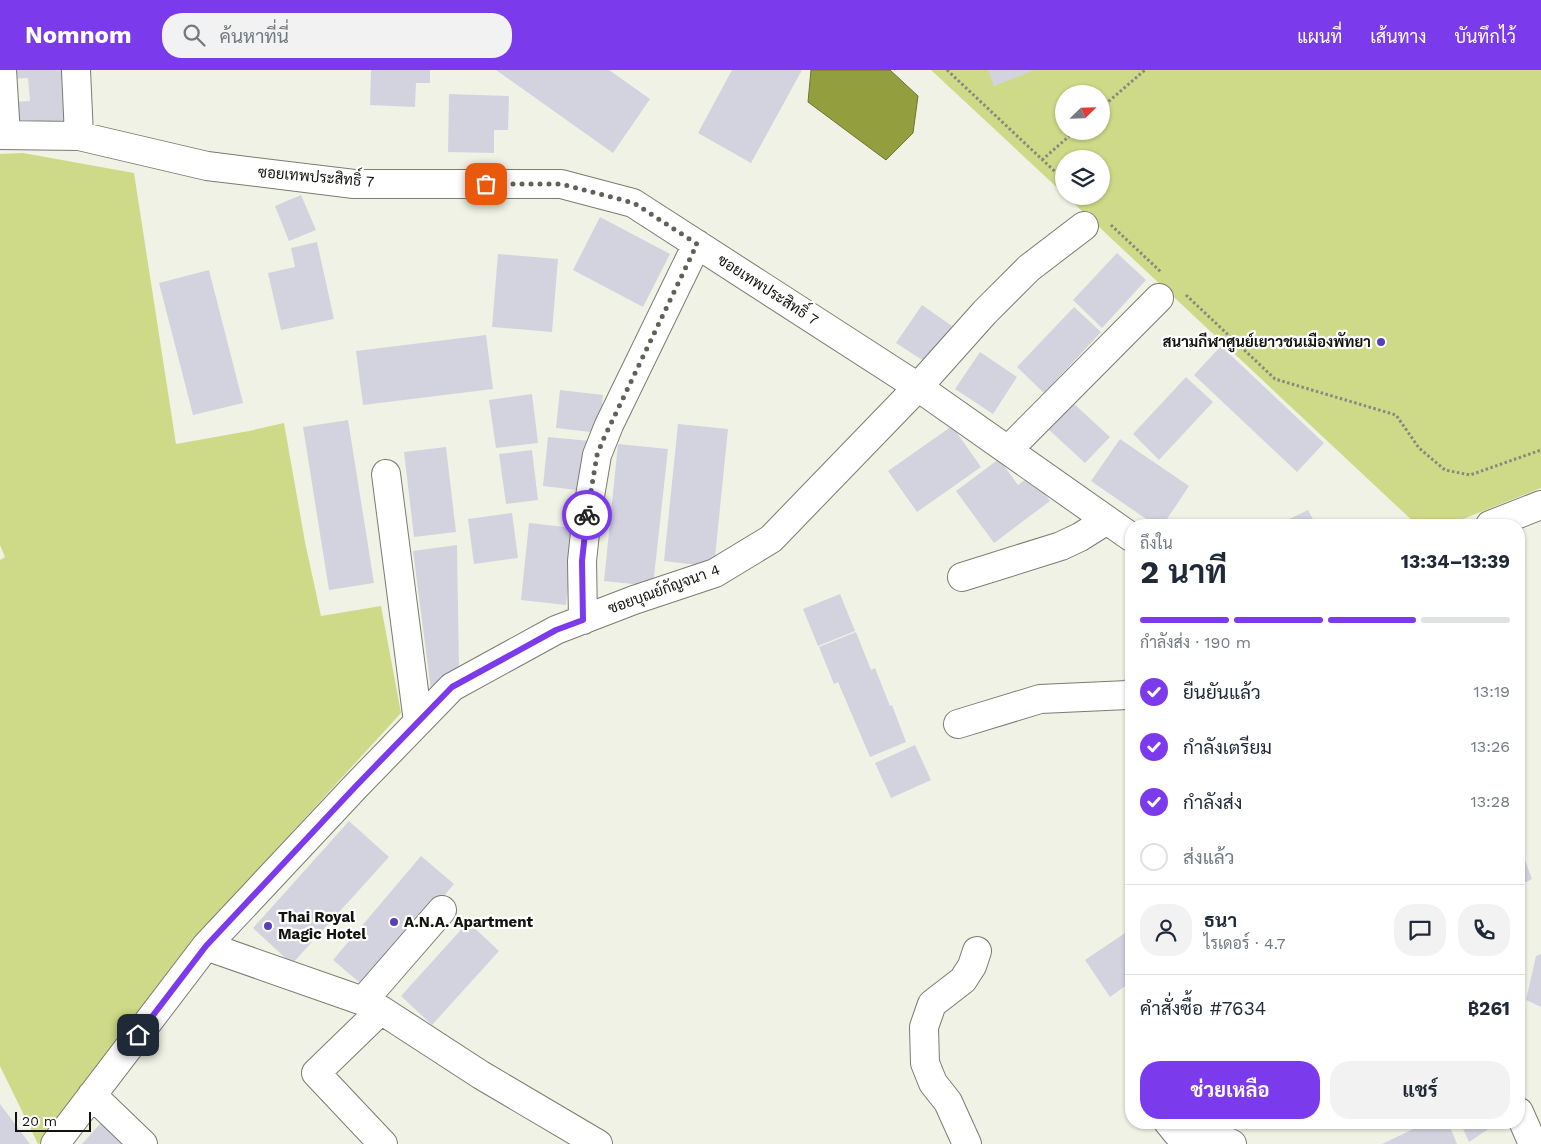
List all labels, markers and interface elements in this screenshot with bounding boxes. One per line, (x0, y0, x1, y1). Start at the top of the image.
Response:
search box (162, 13, 512, 58)
text: Nomnom (25, 21, 132, 49)
icon: search (180, 21, 208, 49)
text: ค้นหาที่นี่ (220, 25, 289, 48)
text: แผนที่ (1297, 26, 1342, 47)
text: เส้นทาง (1370, 26, 1426, 47)
text: บันทึกไว้ (1454, 26, 1516, 47)
north arrow (1055, 85, 1110, 140)
map controls (1055, 85, 1110, 205)
button: layers (1055, 150, 1110, 205)
street label: ซอยเทพประสิทธิ์ 7 (257, 157, 375, 191)
pin (465, 163, 507, 205)
icon: bag (472, 170, 500, 198)
street label: ซอยเทพประสิทธิ์ 7 (714, 245, 825, 329)
place label: สนามกีฬาศูนย์เยาวชนเมืองพัทยา (1162, 332, 1371, 353)
marker: สนามกีฬาศูนย์เยาวชนเมืองพัทยา (1375, 336, 1387, 348)
courier (562, 490, 612, 540)
icon: bike (573, 501, 601, 529)
text: ถึงใน (1140, 534, 1173, 553)
text: 13:34–13:39 (1401, 550, 1510, 573)
text: 2 นาที (1140, 553, 1227, 591)
street label: ซอยบุณย์กัญจนา 4 (605, 559, 723, 619)
text: กำลังส่ง · 190 m (1140, 633, 1251, 652)
icon: check (1140, 678, 1168, 706)
text: ยืนยันแล้ว (1183, 681, 1261, 704)
text: 13:19 (1474, 682, 1510, 701)
icon: check (1140, 733, 1168, 761)
text: กำลังเตรียม (1183, 736, 1272, 759)
text: 13:26 (1471, 737, 1510, 756)
icon: check (1140, 788, 1168, 816)
text: กำลังส่ง (1183, 791, 1242, 814)
text: 13:28 (1471, 792, 1510, 811)
text: ส่งแล้ว (1183, 846, 1234, 869)
button: person (1140, 904, 1192, 956)
button: chat (1394, 904, 1446, 956)
button: phone (1458, 904, 1510, 956)
place label: Thai Royal Magic Hotel (278, 908, 366, 943)
text: ธนา (1204, 909, 1237, 932)
place label: A.N.A. Apartment (404, 913, 533, 931)
marker: A.N.A. Apartment (388, 916, 400, 928)
marker: Thai Royal Magic Hotel (262, 920, 274, 932)
text: ไรเดอร์ · 4.7 (1204, 934, 1286, 953)
text: คำสั่งซื้อ #7634 (1140, 997, 1266, 1020)
text: ฿261 (1468, 997, 1510, 1020)
pin (117, 1014, 159, 1056)
icon: home (124, 1021, 152, 1049)
button: ช่วยเหลือ (1140, 1061, 1320, 1119)
button: แชร์ (1330, 1061, 1510, 1119)
scale bar (15, 1109, 91, 1132)
text: 20 m (22, 1113, 57, 1129)

